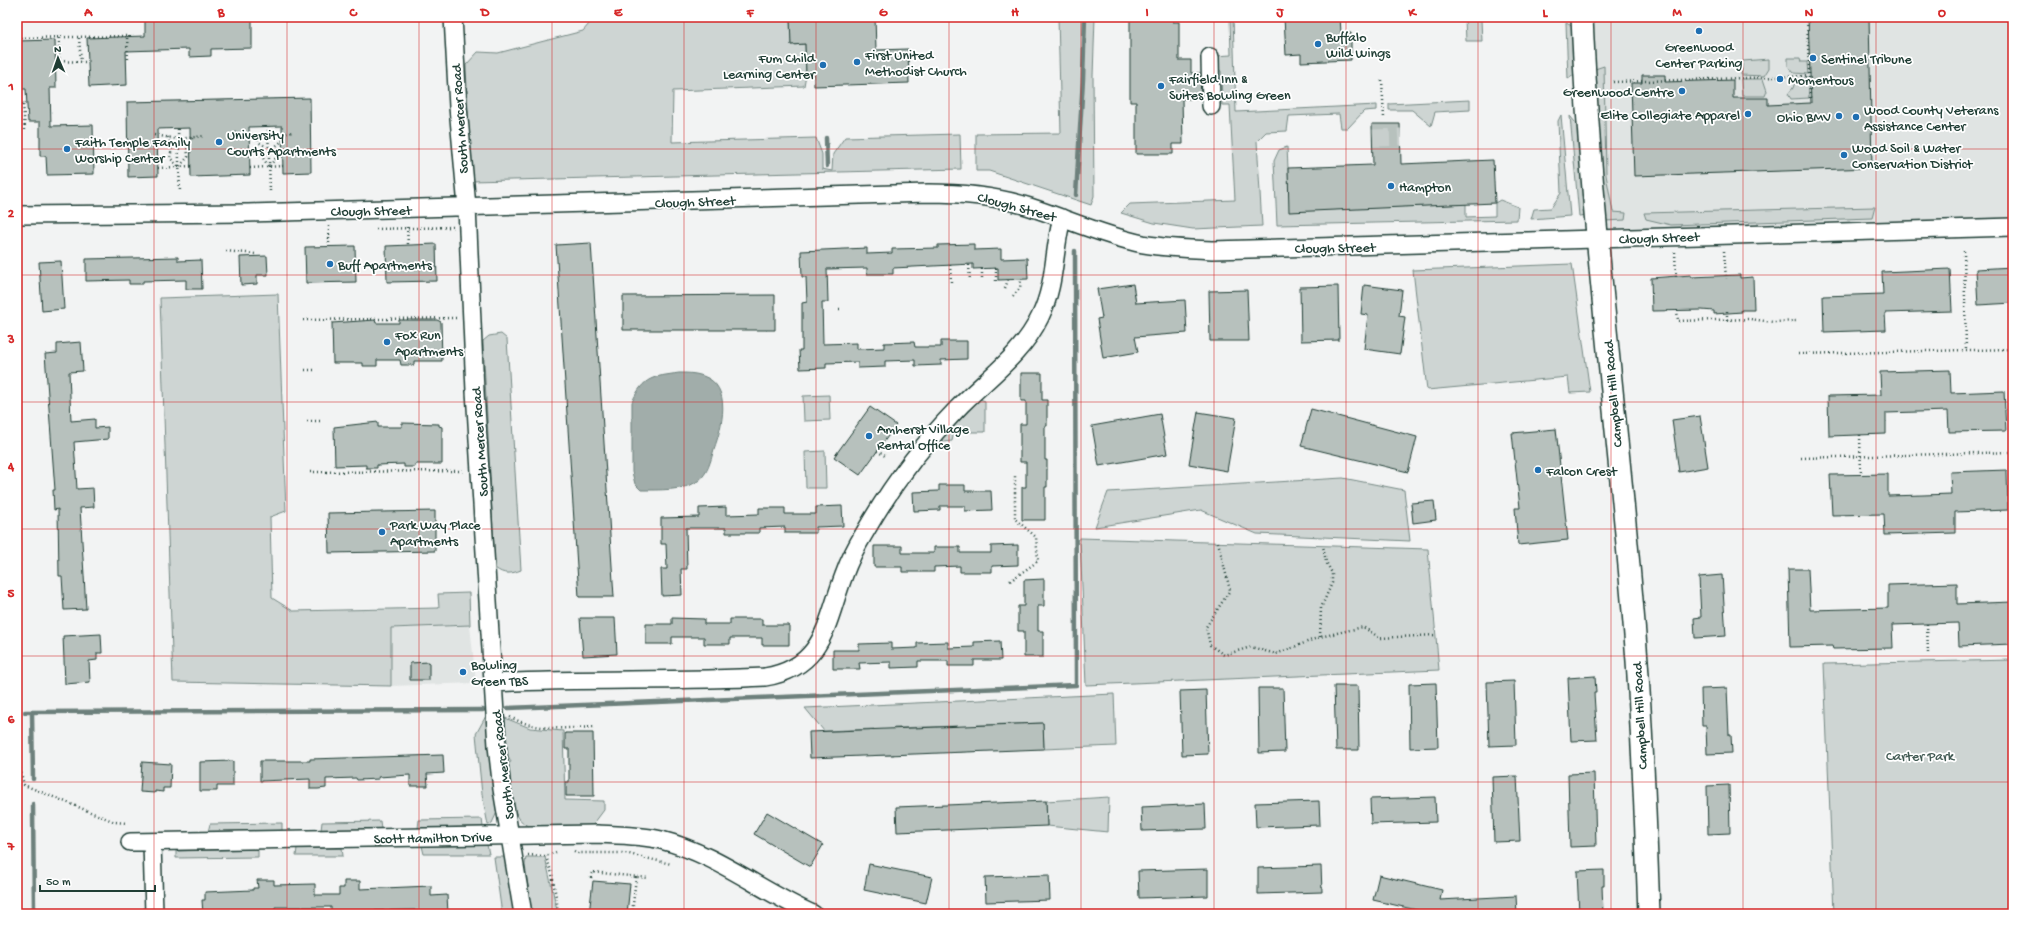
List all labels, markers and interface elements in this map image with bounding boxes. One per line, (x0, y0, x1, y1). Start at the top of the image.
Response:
text: A (83, 6, 93, 21)
text: B (217, 6, 226, 21)
text: C (348, 6, 358, 21)
text: D (480, 6, 490, 21)
text: E (614, 6, 623, 21)
text: F (746, 6, 755, 21)
text: G (879, 6, 888, 21)
text: H (1011, 6, 1019, 21)
text: I (1145, 6, 1149, 21)
text: J (1276, 6, 1285, 21)
text: K (1407, 6, 1417, 21)
text: L (1543, 6, 1549, 21)
text: M (1672, 6, 1682, 21)
text: N (1805, 6, 1814, 21)
text: O (1938, 6, 1946, 21)
marker: Greenwood Center Parking (1694, 26, 1704, 36)
place label: Buffalo Wild Wings (1325, 30, 1391, 63)
north arrow (38, 38, 78, 78)
marker: Buffalo Wild Wings (1313, 39, 1323, 49)
place label: Greenwood Center Parking (1655, 40, 1743, 73)
text: N (54, 44, 62, 56)
place label: First United Methodist Church (864, 48, 967, 81)
place label: Fum Child Learning Center (723, 51, 817, 84)
place label: Sentinel Tribune (1821, 52, 1912, 69)
marker: Sentinel Tribune (1808, 53, 1818, 63)
marker: First United Methodist Church (852, 57, 862, 67)
marker: Fum Child Learning Center (818, 60, 828, 70)
street label: South Mercer Road (449, 62, 474, 174)
place label: Fairfield Inn & Suites Bowling Green (1168, 72, 1291, 105)
place label: Momentous (1788, 73, 1854, 90)
marker: Momentous (1775, 74, 1785, 84)
text: 1 (7, 80, 14, 95)
marker: Fairfield Inn & Suites Bowling Green (1156, 81, 1166, 91)
place label: Greenwood Centre (1563, 85, 1675, 102)
marker: Greenwood Centre (1677, 86, 1687, 96)
place label: Wood County Veterans Assistance Center (1864, 103, 1999, 136)
place label: Elite Collegiate Apparel (1601, 108, 1740, 125)
marker: Elite Collegiate Apparel (1743, 109, 1753, 119)
place label: Ohio BMV (1777, 110, 1831, 127)
marker: Ohio BMV (1834, 111, 1844, 121)
marker: Wood County Veterans Assistance Center (1851, 112, 1861, 122)
place label: University Courts Apartments (227, 128, 337, 161)
place label: Faith Temple Family Worship Center (74, 135, 191, 168)
marker: University Courts Apartments (214, 137, 224, 147)
place label: Wood Soil & Water Conservation District (1852, 141, 1974, 174)
marker: Faith Temple Family Worship Center (62, 144, 72, 154)
marker: Wood Soil & Water Conservation District (1839, 150, 1849, 160)
place label: Hampton (1399, 180, 1452, 197)
marker: Hampton (1386, 181, 1396, 191)
street label: Clough Street (975, 190, 1059, 227)
street label: Clough Street (654, 194, 737, 213)
street label: Clough Street (331, 203, 413, 222)
text: 2 (8, 207, 15, 222)
street label: Clough Street (1618, 230, 1701, 249)
street label: Clough Street (1295, 240, 1377, 259)
place label: Buff Apartments (337, 258, 433, 275)
marker: Buff Apartments (325, 259, 335, 269)
place label: Fox Run Apartments (394, 328, 464, 361)
text: 3 (7, 333, 15, 348)
marker: Fox Run Apartments (382, 337, 392, 347)
street label: Campbell Hill Road (1601, 338, 1628, 448)
street label: South Mercer Road (469, 385, 494, 497)
place label: Amherst Village Rental Office (877, 422, 970, 455)
marker: Amherst Village Rental Office (864, 431, 874, 441)
text: 4 (7, 460, 15, 475)
place label: Falcon Crest (1545, 464, 1618, 481)
marker: Falcon Crest (1533, 465, 1543, 475)
place label: Park Way Place Apartments (389, 518, 481, 551)
marker: Park Way Place Apartments (377, 527, 387, 537)
text: 5 (8, 587, 15, 602)
place label: Bowling Green TBS (470, 658, 529, 691)
street label: Campbell Hill Road (1630, 660, 1653, 770)
marker: Bowling Green TBS (458, 667, 468, 677)
street label: South Mercer Road (489, 707, 520, 820)
text: 6 (8, 713, 15, 728)
park label: Carter Park (1886, 749, 1956, 766)
street label: Scott Hamilton Drive (374, 830, 493, 849)
text: 7 (7, 840, 16, 855)
scale bar (40, 867, 155, 893)
text: 50 m (46, 876, 71, 890)

